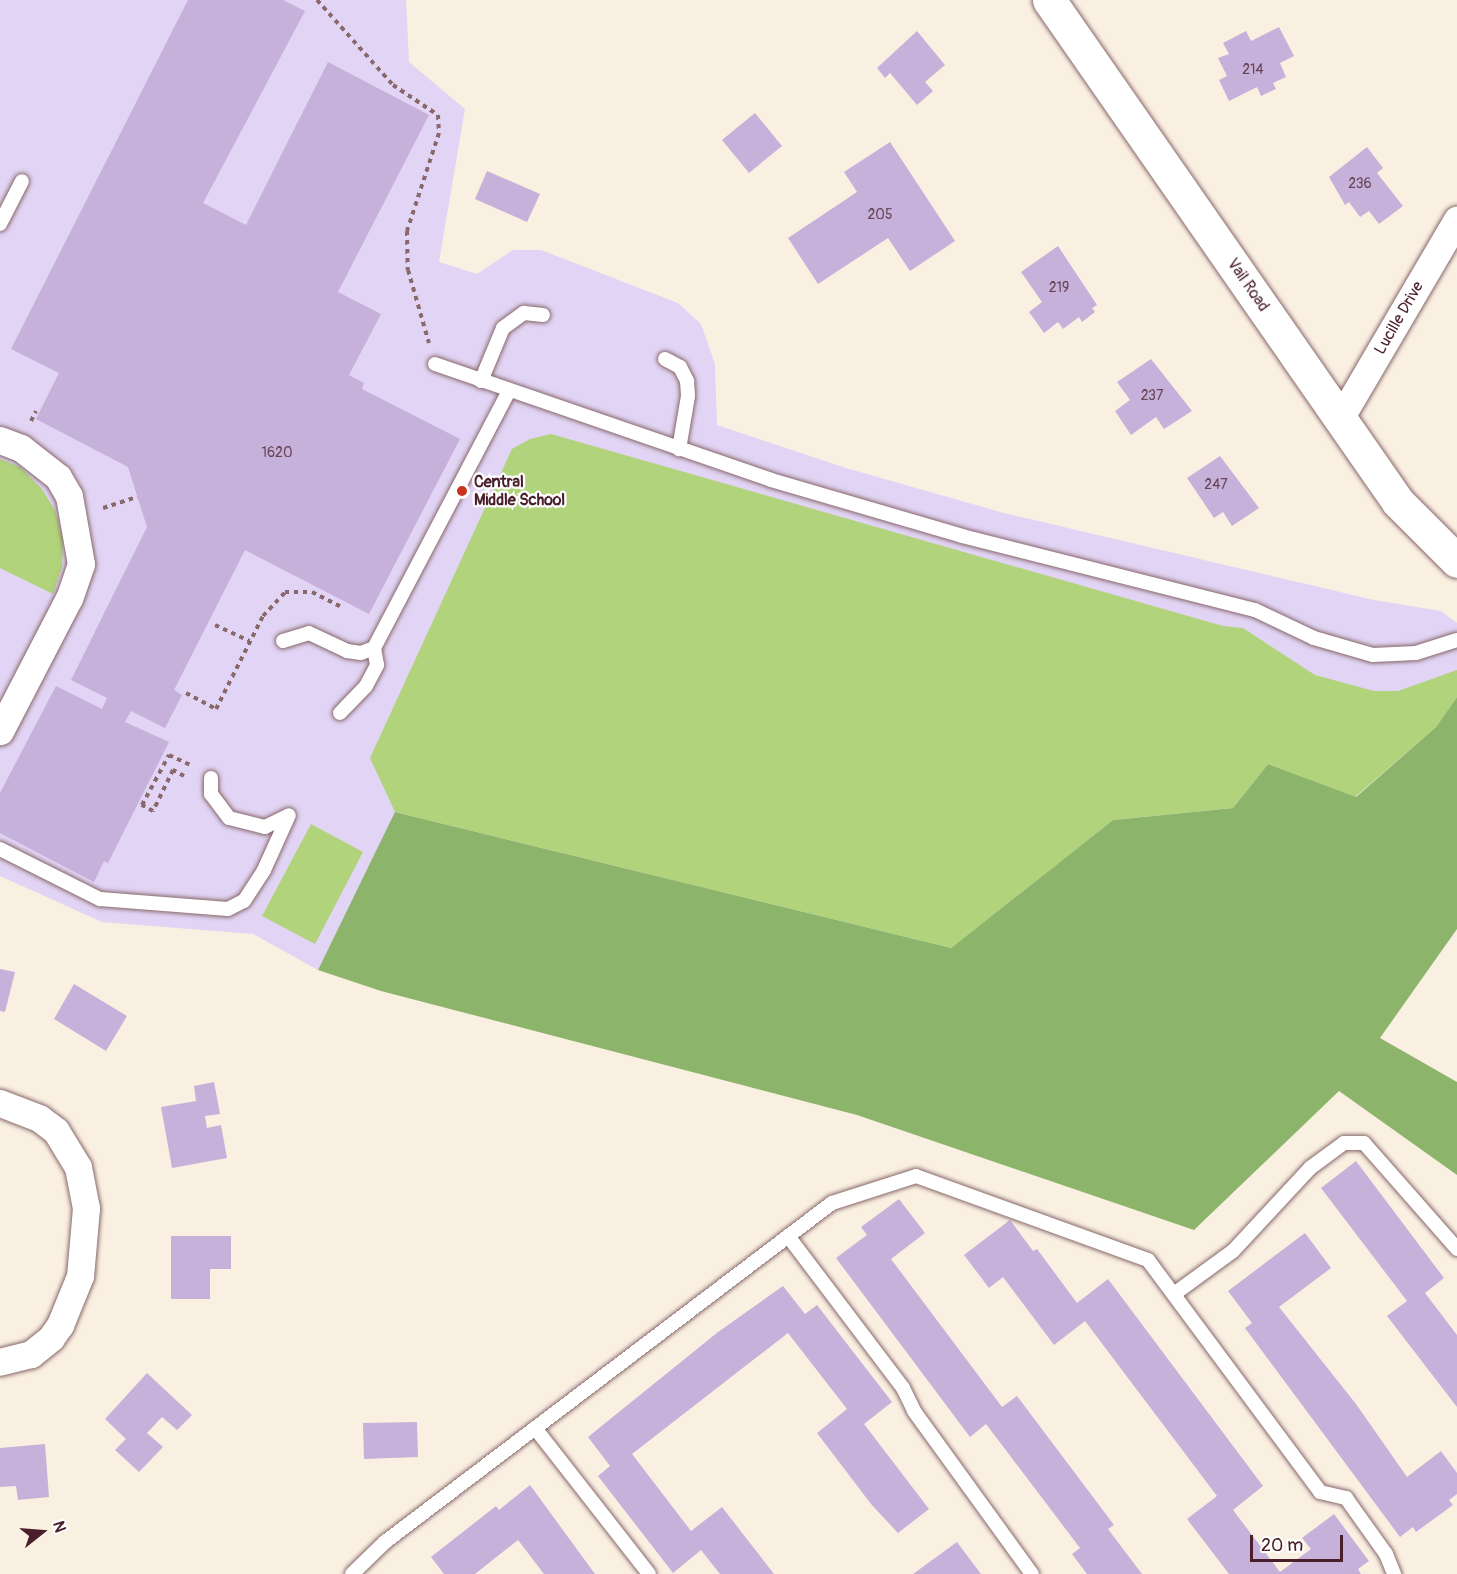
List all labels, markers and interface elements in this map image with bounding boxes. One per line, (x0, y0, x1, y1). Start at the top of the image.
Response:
house number: 214 (1242, 62, 1264, 78)
house number: 236 (1348, 176, 1372, 192)
house number: 205 (868, 207, 892, 223)
street label: Vail Road (1223, 255, 1273, 315)
street label: Lucille Drive (1370, 278, 1428, 358)
house number: 219 (1049, 280, 1069, 296)
house number: 237 (1141, 388, 1163, 404)
house number: 1620 (261, 445, 293, 461)
place label: Central Middle School (474, 472, 565, 510)
house number: 247 (1204, 477, 1228, 493)
marker: Central Middle School (455, 484, 469, 498)
north arrow (12, 1502, 72, 1562)
text: N (48, 1519, 70, 1535)
scale bar (1253, 1523, 1346, 1561)
text: 20 m (1261, 1534, 1303, 1557)

